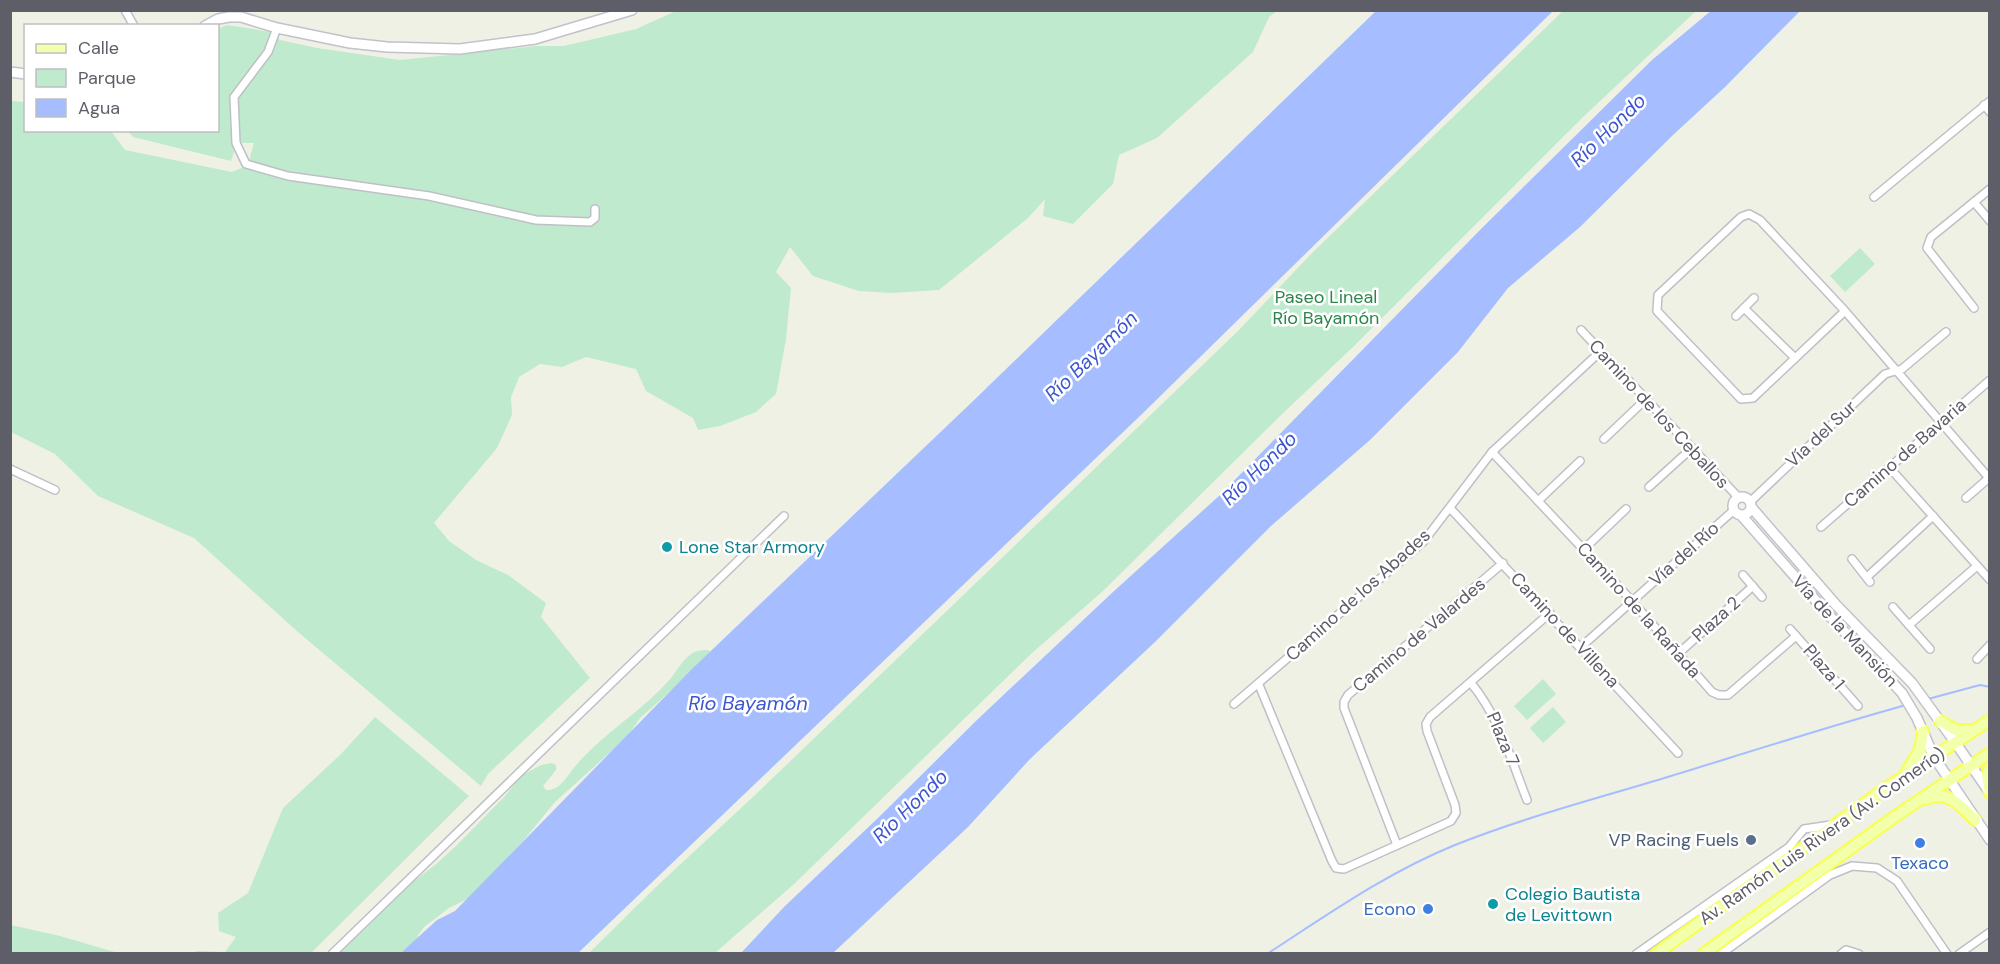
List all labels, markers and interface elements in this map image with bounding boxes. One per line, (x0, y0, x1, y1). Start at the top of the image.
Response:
legend (24, 24, 219, 132)
text: Calle (78, 36, 119, 60)
text: Parque (78, 66, 136, 90)
water label: Río Hondo (1565, 87, 1651, 172)
text: Agua (78, 96, 120, 120)
park label: Paseo Lineal Río Bayamón (1273, 285, 1379, 330)
water label: Río Bayamón (1039, 305, 1143, 407)
street label: Camino de los Ceballos (1584, 334, 1734, 494)
street label: Camino de Bavaria (1839, 393, 1971, 513)
street label: Vía del Sur (1780, 395, 1862, 473)
water label: Río Hondo (1216, 425, 1302, 510)
street label: Vía del Río (1644, 516, 1724, 592)
street label: Camino de los Abades (1280, 523, 1436, 667)
place label: Lone Star Armory (679, 535, 825, 559)
street label: Camino de la Rañada (1571, 537, 1707, 683)
marker: Lone Star Armory (660, 540, 674, 554)
street label: Camino de Villena (1505, 567, 1625, 693)
street label: Vía de la Mansión (1787, 570, 1903, 692)
street label: Camino de Valardes (1347, 572, 1491, 698)
street label: Plaza 2 (1687, 591, 1745, 647)
street label: Plaza 1 (1798, 639, 1850, 695)
water label: Río Bayamón (688, 690, 808, 716)
street label: Plaza 7 (1481, 708, 1525, 770)
street label: Av. Ramón Luis Rivera (Av. Comerío) (1694, 742, 1950, 930)
water label: Río Hondo (867, 763, 953, 848)
place label: VP Racing Fuels (1609, 828, 1739, 852)
marker: VP Racing Fuels (1744, 833, 1758, 847)
marker: Texaco (1913, 836, 1927, 850)
place label: Texaco (1891, 851, 1949, 875)
place label: Colegio Bautista de Levittown (1505, 882, 1640, 927)
place label: Econo (1364, 897, 1416, 921)
marker: Colegio Bautista de Levittown (1486, 897, 1500, 911)
marker: Econo (1421, 902, 1435, 916)

